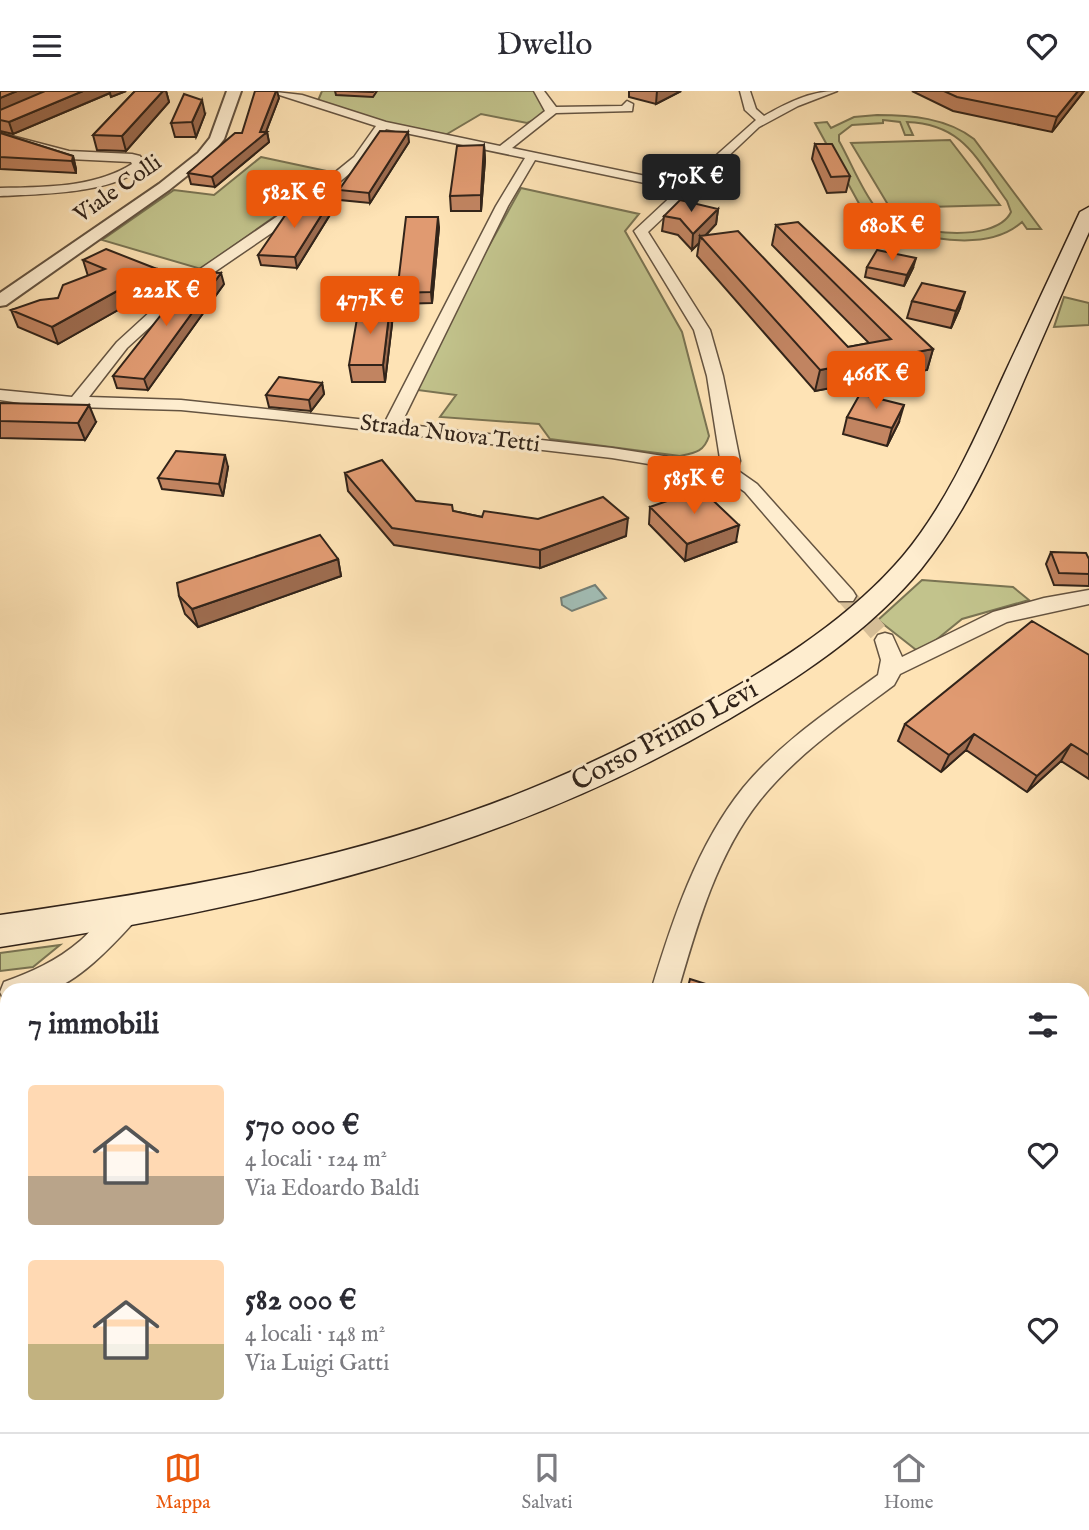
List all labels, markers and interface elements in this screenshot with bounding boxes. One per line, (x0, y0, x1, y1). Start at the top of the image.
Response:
text: Dwello (497, 25, 592, 66)
icon: menu (28, 27, 66, 65)
icon: heart (1023, 27, 1061, 65)
street label: Viale Colli (68, 148, 167, 230)
pin: 570K € (634, 155, 748, 214)
text: 570K € (658, 162, 724, 191)
pin: 582K € (237, 171, 351, 230)
text: 582K € (262, 178, 326, 207)
pin: 680K € (835, 204, 949, 263)
text: 680K € (859, 211, 925, 240)
pin: 222K € (109, 268, 223, 328)
text: 222K € (132, 276, 200, 305)
pin: 477K € (313, 277, 427, 336)
text: 477K € (336, 284, 404, 313)
pin: 466K € (819, 351, 933, 411)
text: 466K € (843, 359, 909, 388)
street label: Strada Nuova Tetti (358, 409, 542, 459)
pin: 585K € (637, 457, 751, 516)
text: 585K € (664, 464, 724, 493)
street label: Corso Primo Levi (566, 672, 764, 800)
text: 7 immobili (28, 1006, 159, 1044)
icon: filters (1024, 1006, 1062, 1044)
text: 570 000 € (245, 1107, 360, 1145)
icon: home (84, 1113, 168, 1197)
icon: heart (1024, 1136, 1062, 1174)
text: 4 locali · 124 m² (245, 1145, 387, 1174)
text: Via Edoardo Baldi (245, 1174, 420, 1203)
text: 582 000 € (245, 1282, 357, 1320)
icon: home (84, 1288, 168, 1372)
icon: heart (1024, 1311, 1062, 1349)
text: 4 locali · 148 m² (245, 1320, 385, 1349)
text: Via Luigi Gatti (245, 1349, 389, 1378)
tab: Mappa (156, 1449, 210, 1515)
tab: Salvati (522, 1449, 573, 1515)
tab: Home (884, 1449, 933, 1515)

